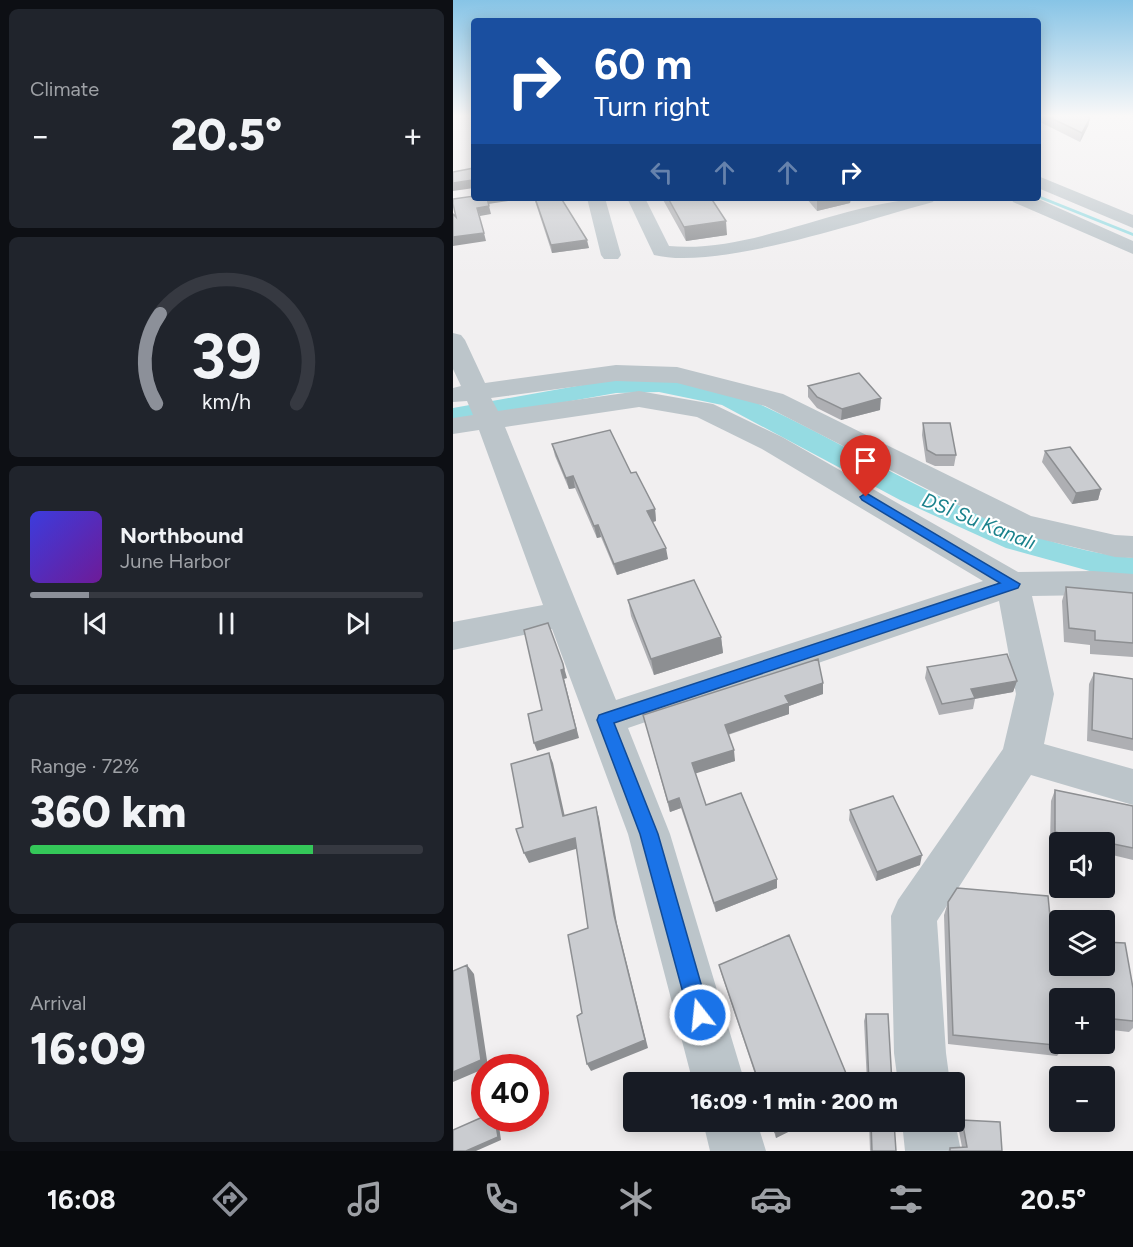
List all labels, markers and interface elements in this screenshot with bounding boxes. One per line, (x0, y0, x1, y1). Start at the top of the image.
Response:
text: 60 m (594, 39, 692, 90)
icon: right (495, 42, 573, 120)
text: Climate (30, 77, 99, 101)
text: Turn right (594, 90, 710, 123)
text: 20.5° (171, 107, 282, 161)
text: − (30, 116, 51, 155)
text: + (402, 116, 423, 155)
icon: left (645, 156, 678, 189)
icon: ahead (708, 156, 741, 189)
icon: ahead (771, 156, 804, 189)
icon: right (834, 156, 867, 189)
text: 39 (191, 319, 262, 394)
text: km/h (202, 390, 251, 415)
pin (840, 435, 891, 497)
icon: arrive (849, 444, 882, 477)
water label: DSİ Su Kanalı (919, 487, 1039, 555)
text: Northbound (120, 522, 244, 549)
text: June Harbor (120, 549, 231, 573)
icon: previous (79, 607, 112, 640)
icon: pause (210, 607, 243, 640)
icon: next (341, 607, 374, 640)
text: Range · 72% (30, 754, 139, 778)
text: 360 km (30, 784, 186, 838)
map controls (1049, 832, 1115, 1132)
button: sound (1049, 832, 1115, 898)
button: layers (1049, 910, 1115, 976)
position arrow (668, 983, 732, 1047)
button: + (1049, 988, 1115, 1054)
text: Arrival (30, 991, 86, 1015)
text: 16:09 (30, 1021, 146, 1075)
speed limit sign: 40 (471, 1054, 549, 1132)
button: − (1049, 1066, 1115, 1132)
text: 16:09 · 1 min · 200 m (690, 1088, 898, 1115)
icon: directions (209, 1178, 251, 1220)
icon: music (344, 1178, 386, 1220)
icon: phone (480, 1178, 522, 1220)
icon: climate (615, 1178, 657, 1220)
icon: car (750, 1178, 792, 1220)
icon: filters (885, 1178, 927, 1220)
text: 16:08 (47, 1183, 116, 1216)
text: 20.5° (1021, 1183, 1086, 1216)

